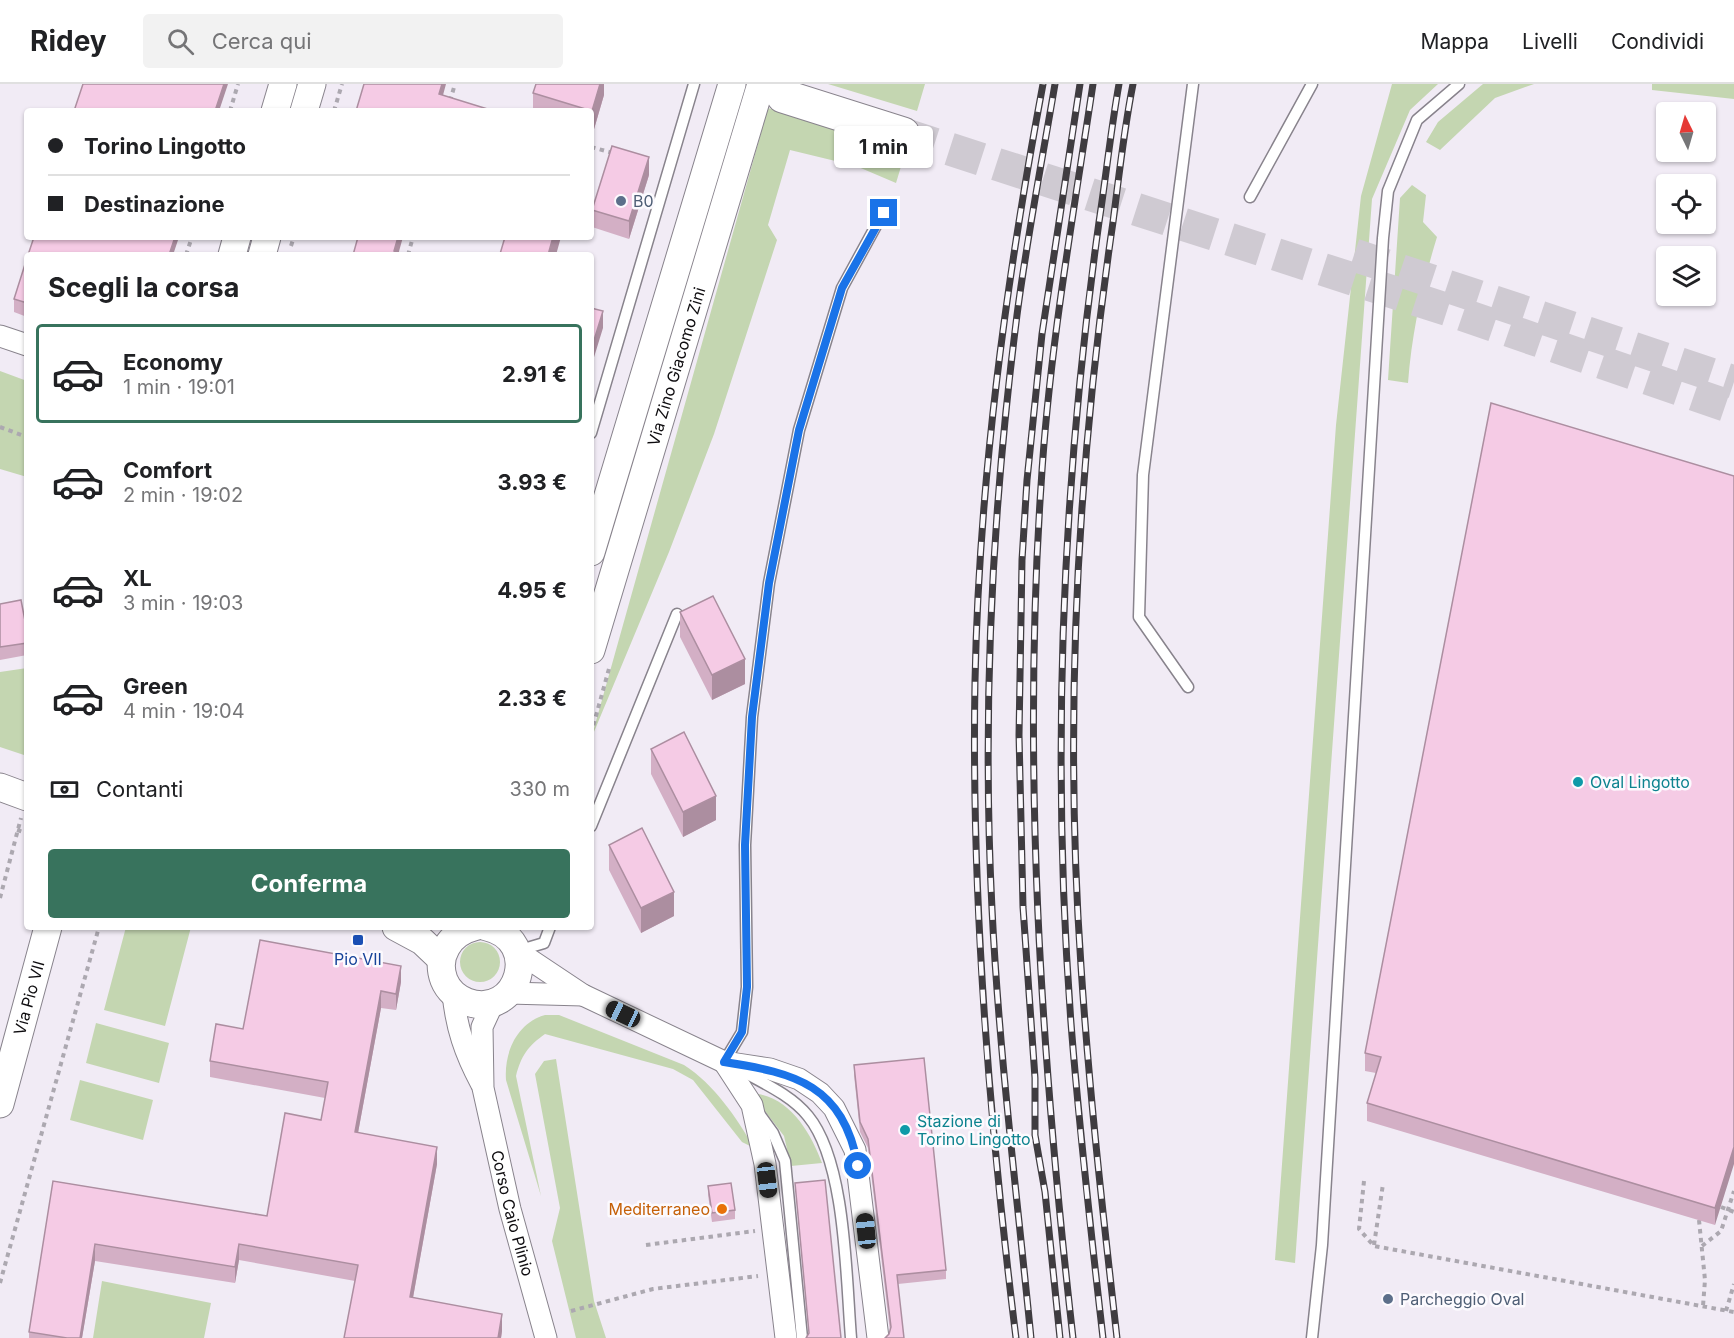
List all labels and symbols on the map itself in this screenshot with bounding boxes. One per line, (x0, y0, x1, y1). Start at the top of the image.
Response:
north arrow (1656, 102, 1716, 162)
callout: 1 min (834, 126, 934, 168)
place label: B0 (633, 191, 654, 211)
marker: B0 (614, 194, 628, 208)
route end (870, 199, 897, 226)
street label: Via Zino Giacomo Zini (643, 285, 709, 448)
place label: Oval Lingotto (1590, 772, 1690, 792)
marker: Oval Lingotto (1571, 775, 1585, 789)
marker: Pio VII (351, 933, 365, 947)
place label: Pio VII (334, 949, 382, 969)
street label: Via Pio VII (9, 958, 48, 1037)
car (603, 998, 643, 1030)
place label: Stazione di Torino Lingotto (917, 1111, 1031, 1149)
marker: Stazione di Torino Lingotto (898, 1123, 912, 1137)
street label: Corso Caio Plinio (487, 1148, 538, 1278)
route start (844, 1152, 871, 1179)
car (756, 1161, 778, 1199)
place label: Mediterraneo (608, 1199, 710, 1219)
marker: Mediterraneo (715, 1202, 729, 1216)
car (855, 1212, 877, 1250)
place label: Parcheggio Oval (1400, 1289, 1525, 1309)
marker: Parcheggio Oval (1381, 1292, 1395, 1306)

